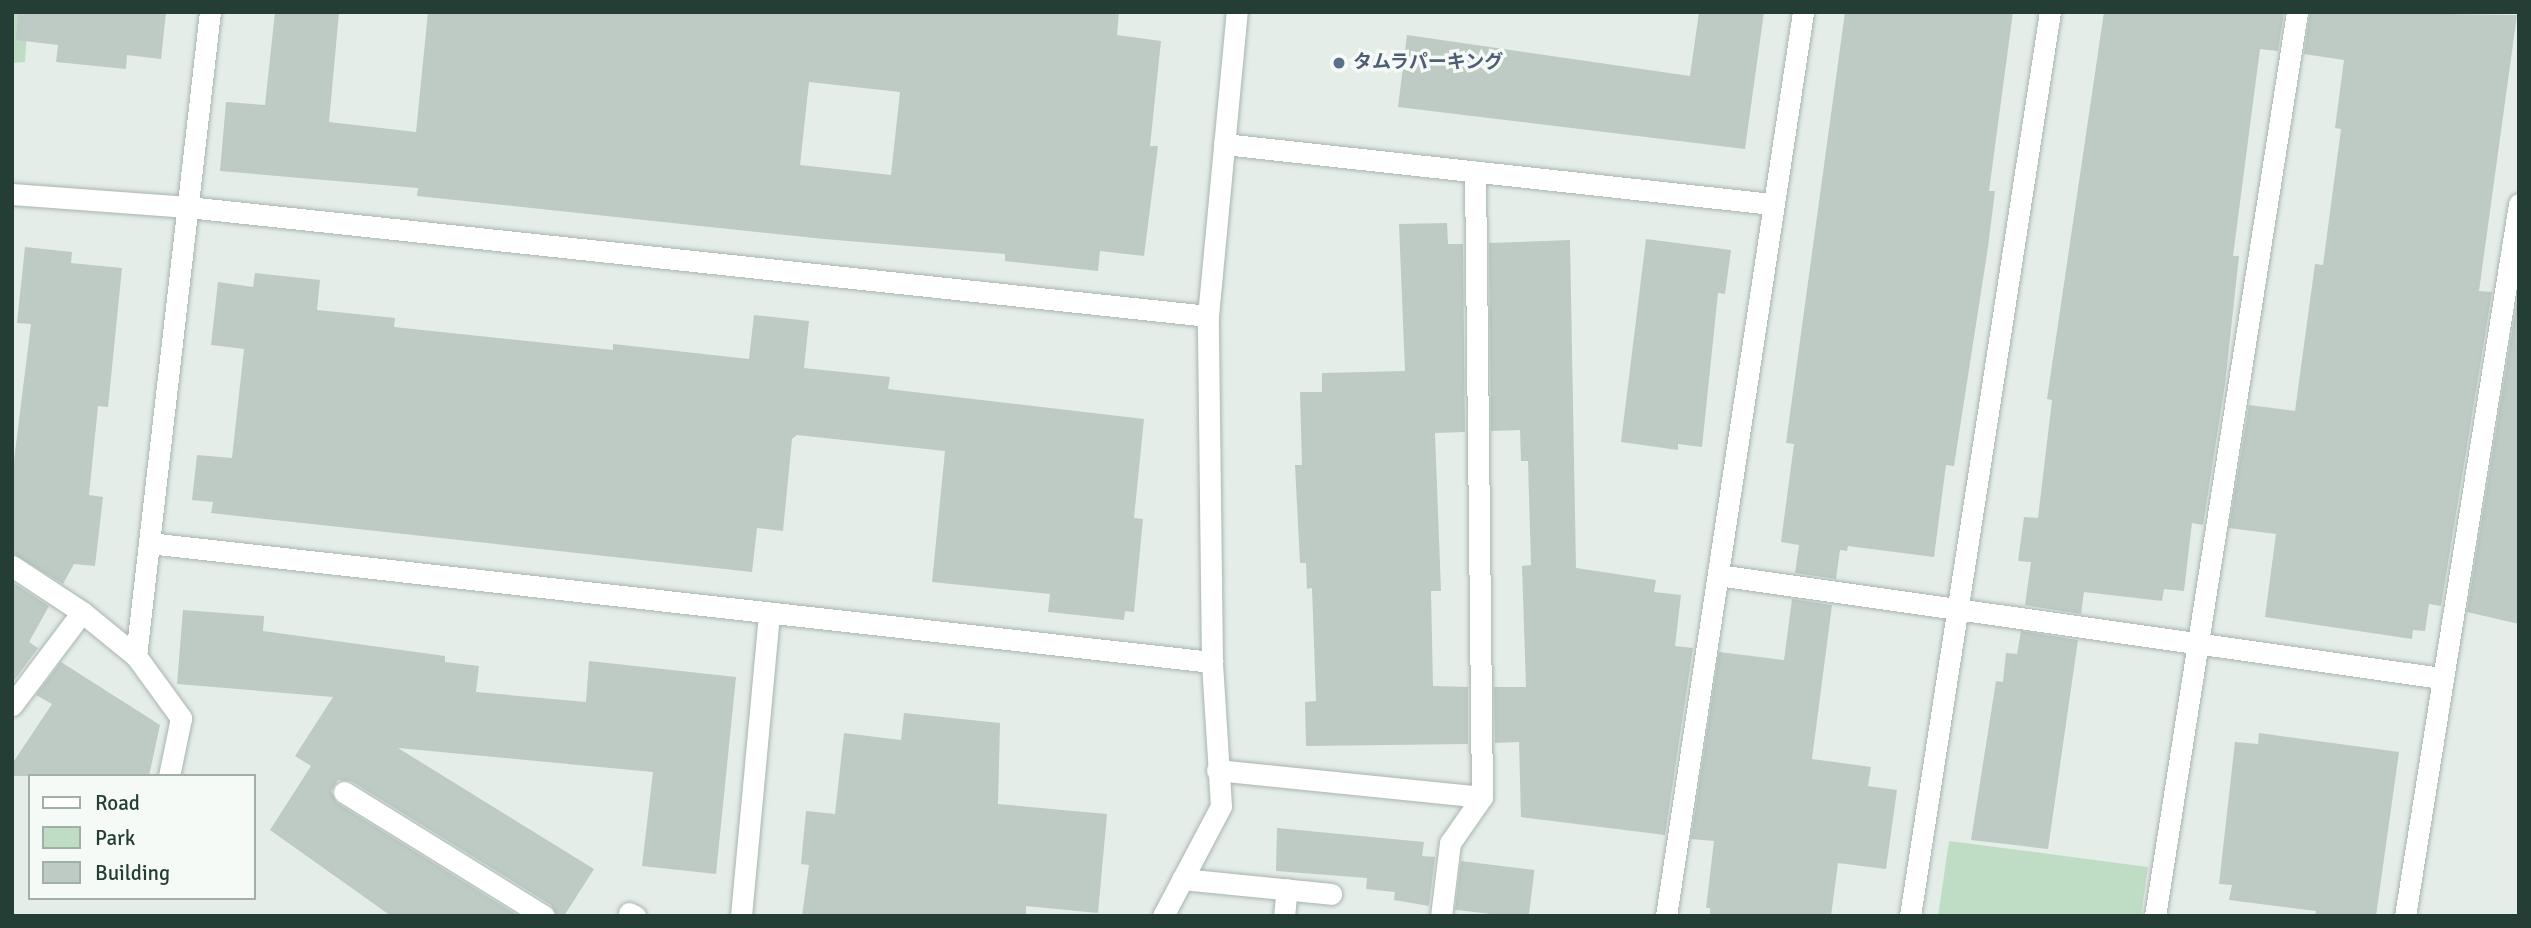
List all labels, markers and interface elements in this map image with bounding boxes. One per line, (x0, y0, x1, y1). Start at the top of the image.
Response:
place label: タムラパーキング (1353, 52, 1505, 74)
marker: タムラパーキング (1331, 55, 1347, 71)
legend (28, 774, 256, 900)
text: Road (95, 790, 140, 816)
text: Park (95, 825, 135, 851)
text: Building (95, 860, 170, 886)

